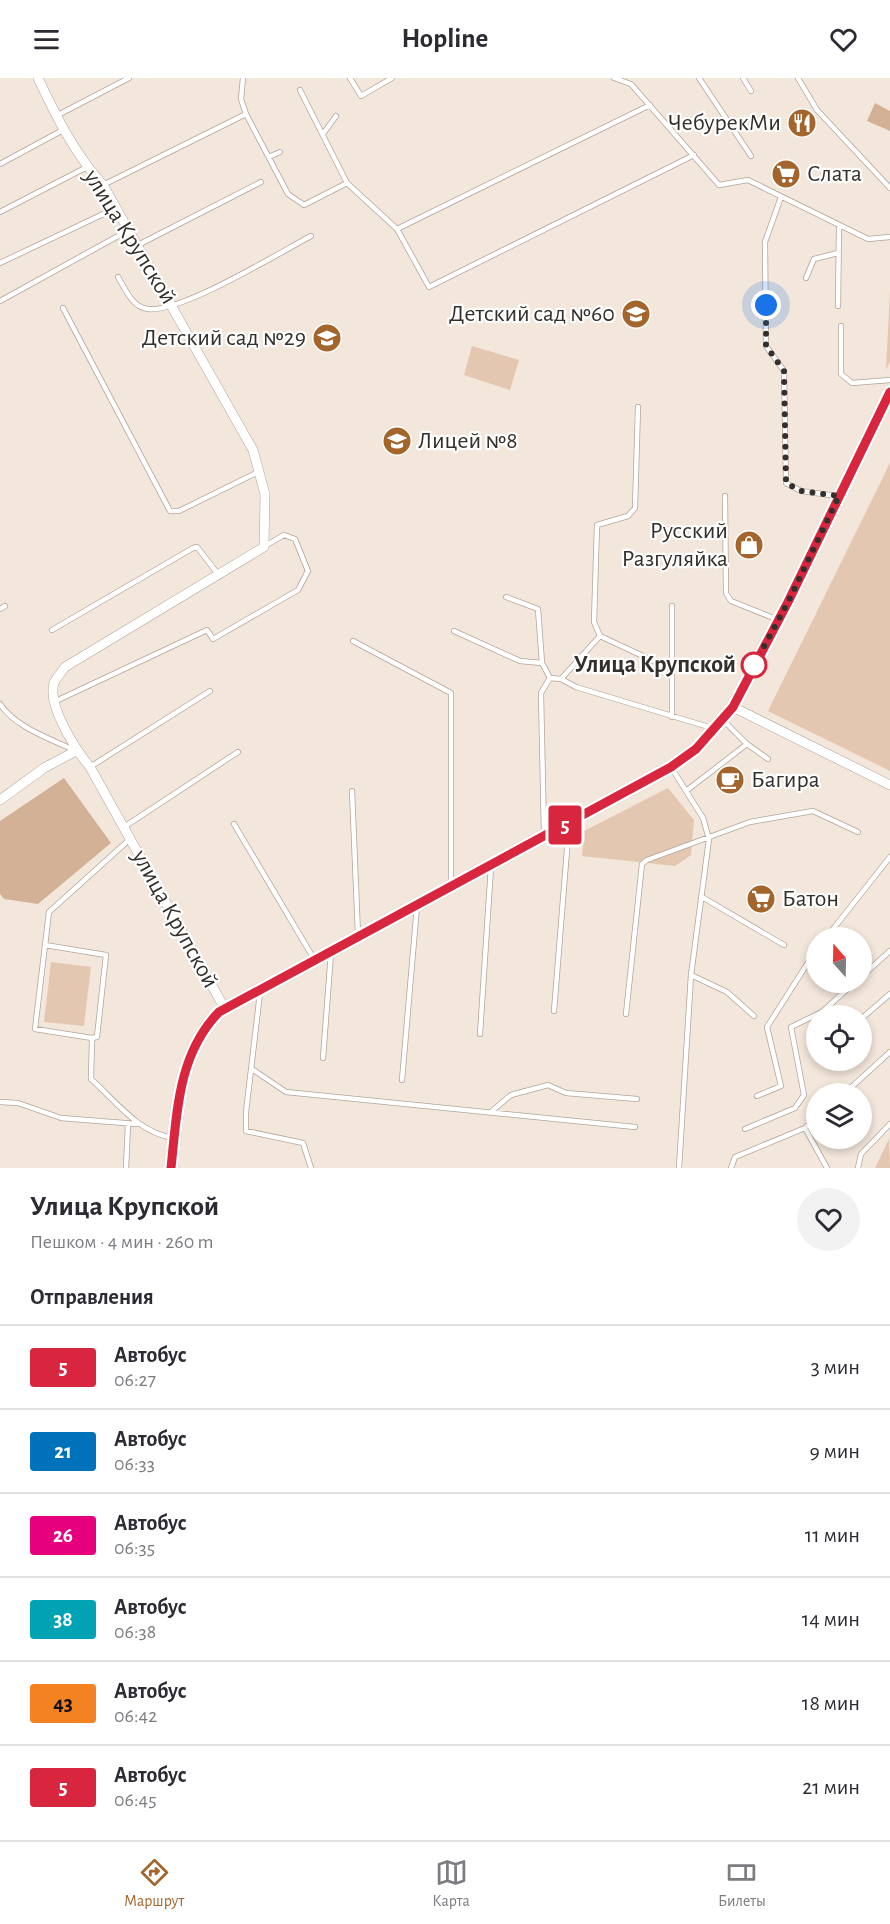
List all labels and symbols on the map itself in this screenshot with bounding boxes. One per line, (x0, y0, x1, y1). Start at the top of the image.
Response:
restaurant icon: ЧебурекМи (786, 107, 818, 139)
place label: ЧебурекМи (668, 111, 781, 135)
supermarket icon: Слата (770, 158, 802, 190)
place label: Слата (807, 162, 862, 186)
street label: улица Крупской (79, 165, 181, 308)
your location (751, 290, 781, 320)
school or university icon: Детский сад №60 (620, 298, 652, 330)
place label: Детский сад №60 (449, 302, 615, 326)
school or university icon: Детский сад №29 (311, 322, 343, 354)
place label: Детский сад №29 (142, 326, 306, 350)
school or university icon: Лицей №8 (381, 425, 413, 457)
place label: Лицей №8 (418, 429, 518, 453)
place label: Русский Разгуляйка (622, 519, 728, 571)
shop icon: Русский Разгуляйка (733, 529, 765, 561)
marker: Улица Крупской (741, 652, 767, 678)
place label: Улица Крупской (574, 653, 736, 677)
cafe icon: Багира (714, 764, 746, 796)
place label: Багира (751, 768, 820, 792)
line badge: 5 (546, 806, 584, 844)
street label: улица Крупской (127, 845, 223, 992)
supermarket icon: Батон (745, 883, 777, 915)
place label: Батон (782, 887, 839, 911)
north arrow (806, 927, 872, 993)

